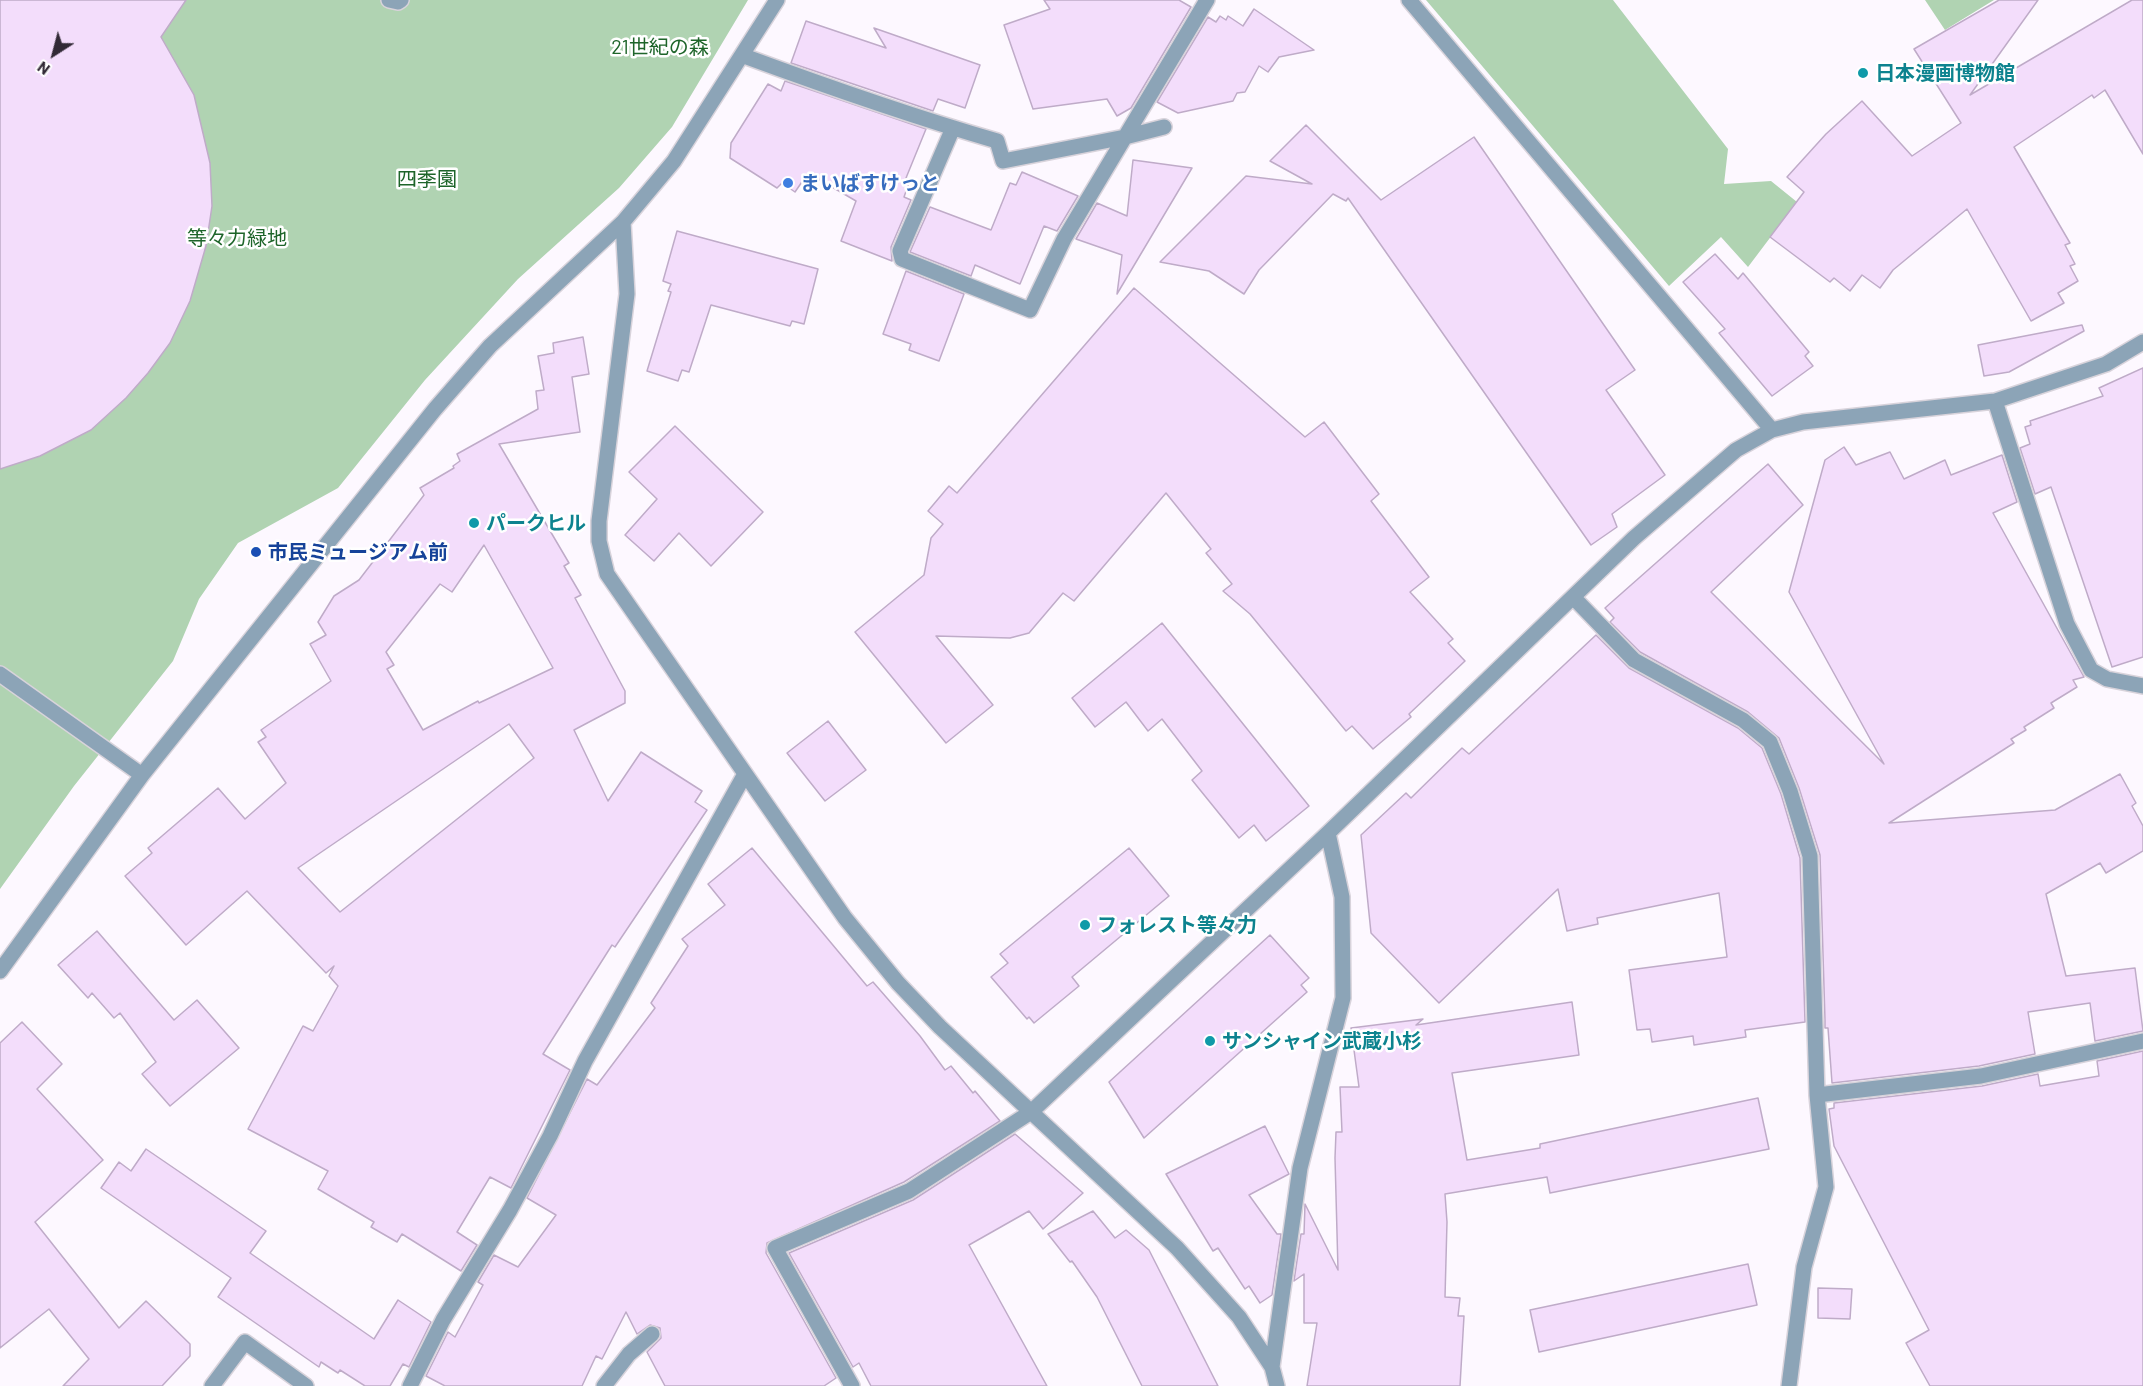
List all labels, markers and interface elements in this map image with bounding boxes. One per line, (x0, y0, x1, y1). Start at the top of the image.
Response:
north arrow (24, 24, 84, 84)
park label: 21世紀の森 (611, 35, 709, 59)
text: N (33, 58, 53, 80)
place label: 日本漫画博物館 (1875, 61, 2015, 85)
marker: 日本漫画博物館 (1856, 66, 1870, 80)
park label: 四季園 (397, 167, 457, 191)
place label: まいばすけっと (800, 171, 940, 195)
marker: まいばすけっと (781, 176, 795, 190)
park label: 等々力緑地 (187, 226, 287, 250)
place label: パークヒル (486, 511, 586, 535)
marker: パークヒル (467, 516, 481, 530)
place label: 市民ミュージアム前 (268, 540, 448, 564)
marker: 市民ミュージアム前 (249, 545, 263, 559)
place label: フォレスト等々力 (1097, 913, 1257, 937)
marker: フォレスト等々力 (1078, 918, 1092, 932)
place label: サンシャイン武蔵小杉 (1222, 1029, 1422, 1053)
marker: サンシャイン武蔵小杉 (1203, 1034, 1217, 1048)

